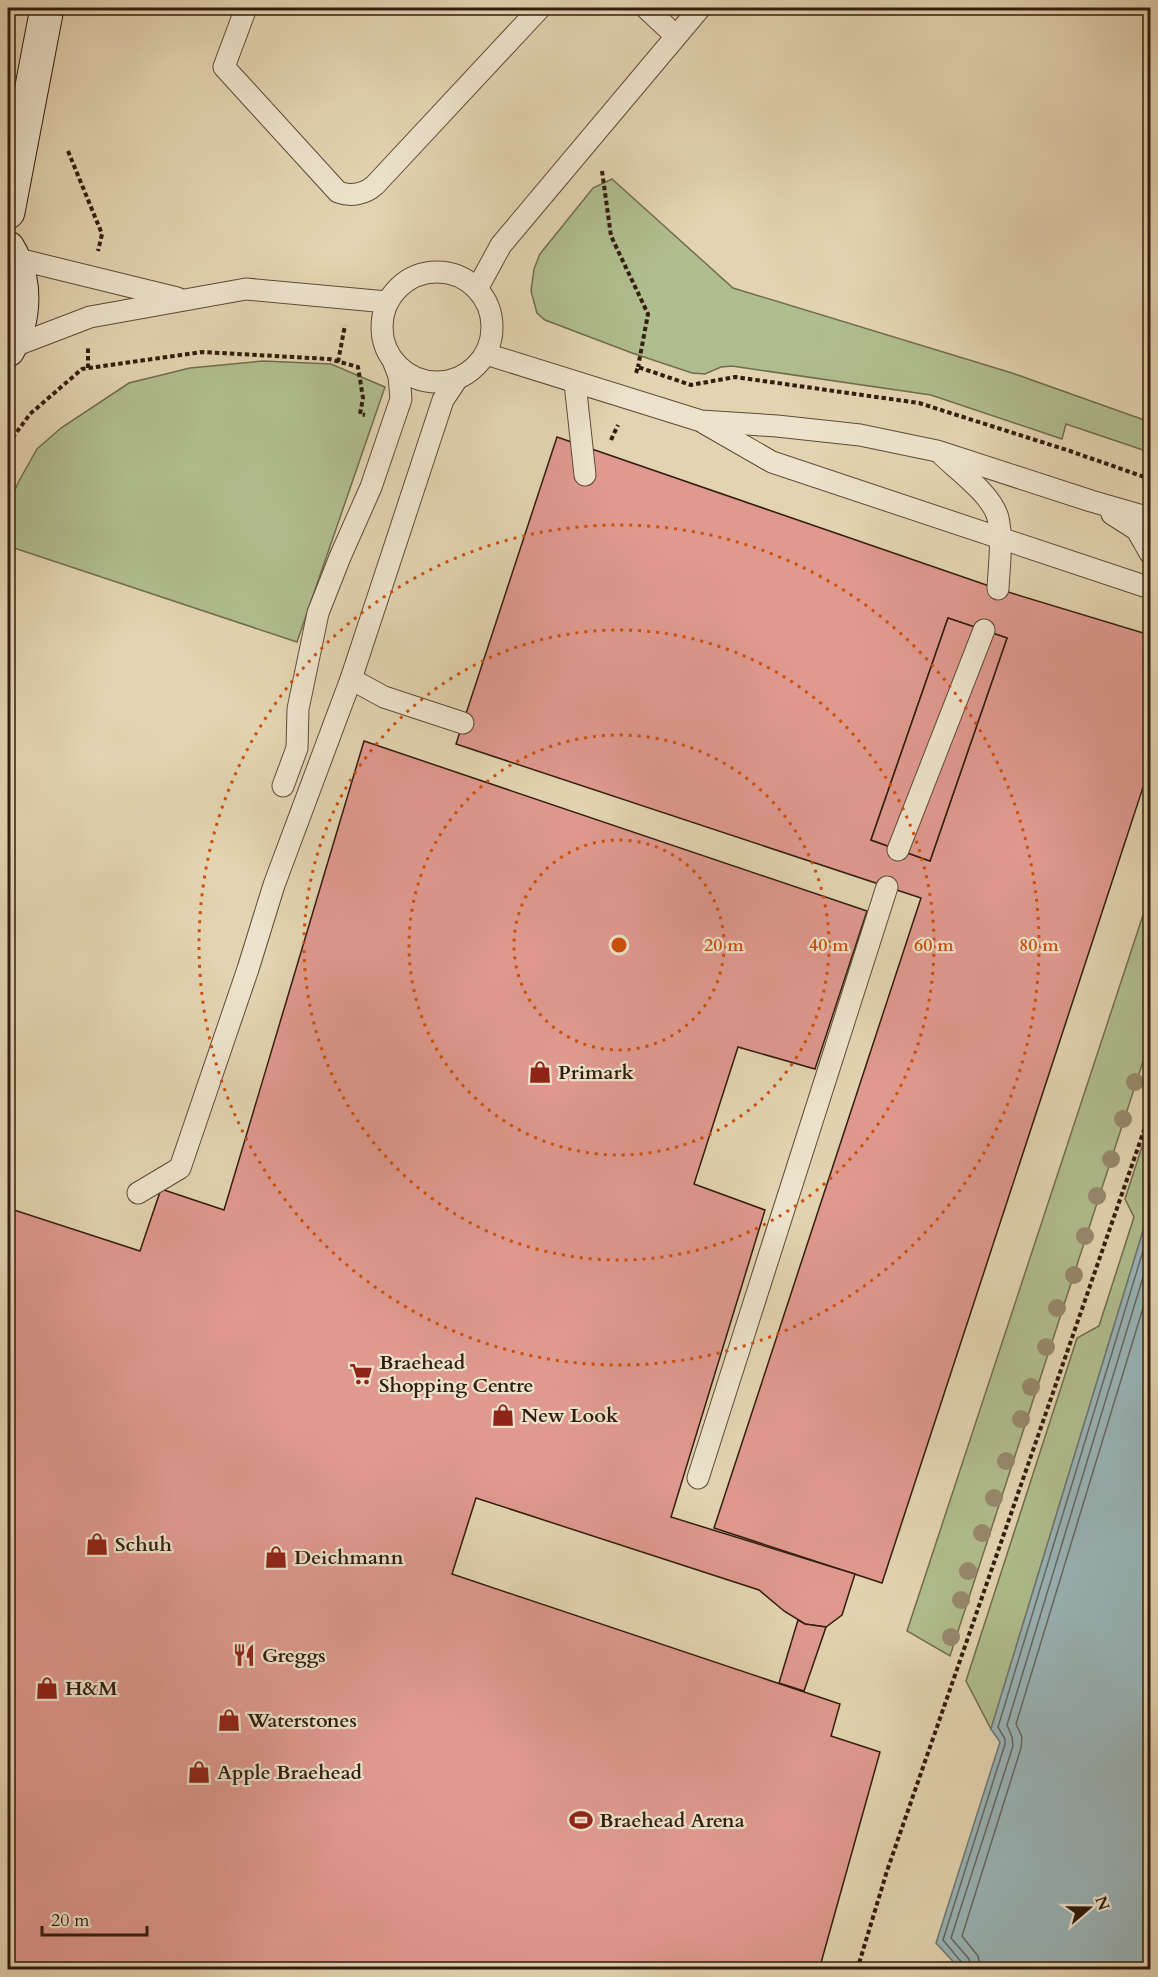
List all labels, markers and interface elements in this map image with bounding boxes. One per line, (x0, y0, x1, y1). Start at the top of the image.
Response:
text: 20 m (704, 933, 744, 958)
text: 40 m (809, 933, 849, 958)
text: 60 m (914, 933, 954, 958)
text: 80 m (1019, 933, 1059, 958)
centre of rings (609, 935, 629, 955)
shop icon: Primark (527, 1059, 553, 1085)
place label: Primark (558, 1059, 634, 1086)
place label: Braehead Shopping Centre (379, 1349, 533, 1399)
supermarket icon: Braehead Shopping Centre (348, 1361, 374, 1387)
shop icon: New Look (490, 1402, 516, 1428)
place label: New Look (521, 1402, 619, 1429)
shop icon: Schuh (84, 1531, 110, 1557)
place label: Schuh (115, 1531, 172, 1558)
shop icon: Deichmann (263, 1544, 289, 1570)
place label: Deichmann (294, 1544, 404, 1571)
restaurant icon: Greggs (231, 1642, 257, 1668)
place label: Greggs (262, 1642, 326, 1669)
shop icon: H&M (34, 1675, 60, 1701)
place label: H&M (65, 1675, 118, 1702)
shop icon: Waterstones (216, 1707, 242, 1733)
place label: Waterstones (246, 1707, 357, 1734)
shop icon: Apple Braehead (186, 1759, 212, 1785)
place label: Apple Braehead (217, 1759, 363, 1786)
sports icon: Braehead Arena (568, 1807, 594, 1833)
place label: Braehead Arena (599, 1807, 745, 1834)
north arrow (1059, 1878, 1119, 1938)
text: N (1089, 1893, 1115, 1914)
scale bar (42, 1899, 147, 1937)
text: 20 m (51, 1908, 90, 1933)

